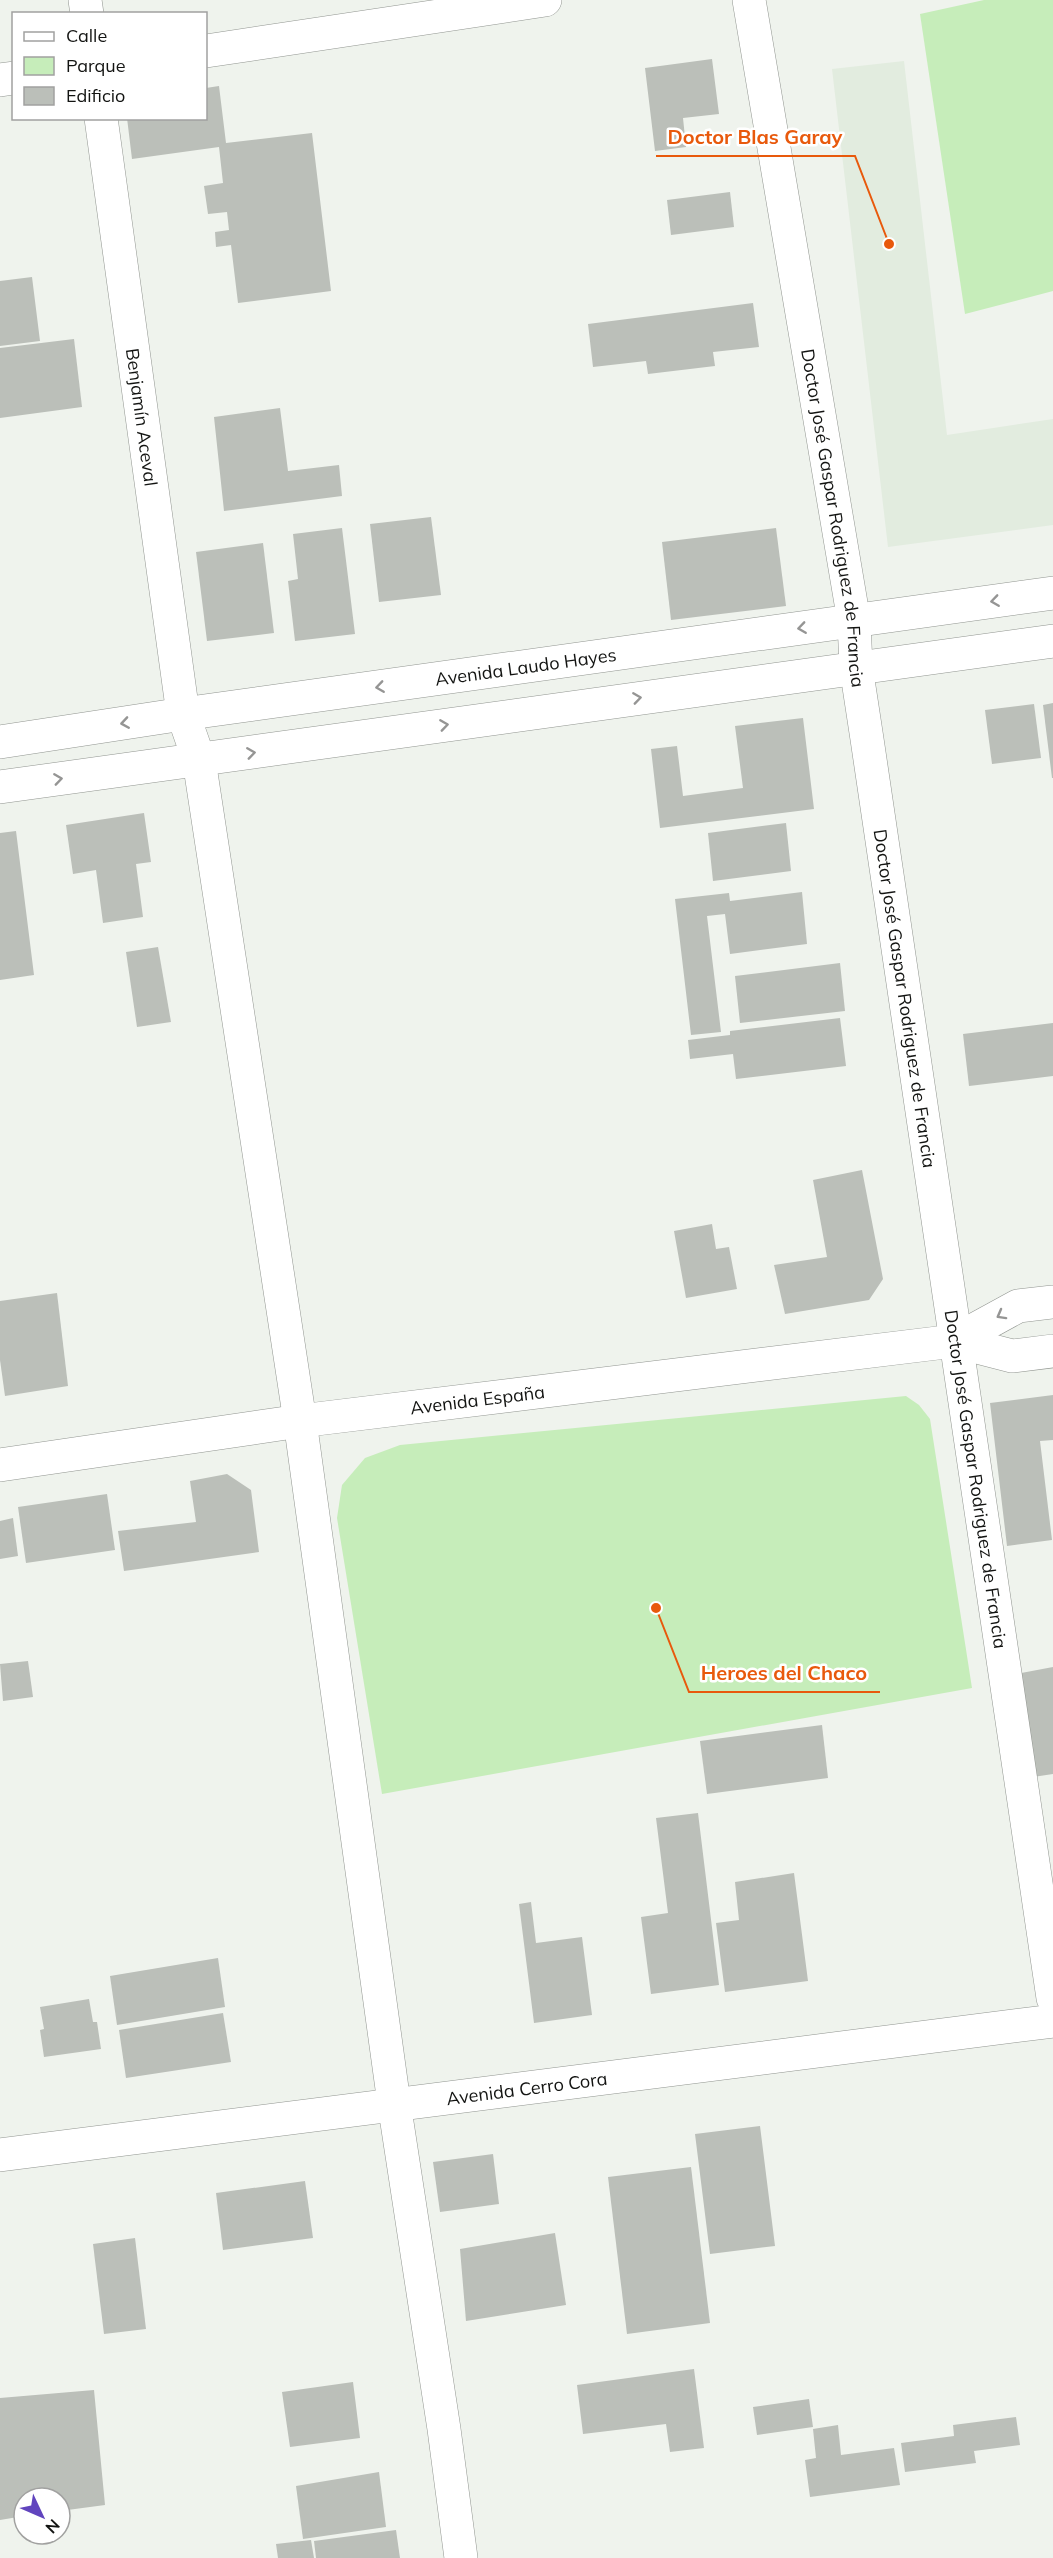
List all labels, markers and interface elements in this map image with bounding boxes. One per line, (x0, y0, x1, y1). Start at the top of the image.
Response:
legend (12, 12, 207, 120)
text: Calle (66, 24, 107, 47)
text: Parque (66, 54, 125, 77)
text: Edificio (66, 84, 125, 107)
callout: Doctor Blas Garay (656, 118, 855, 156)
text: Doctor Blas Garay (668, 124, 843, 149)
street label: Benjamín Aceval (121, 347, 163, 488)
street label: Doctor José Gaspar Rodriguez de Francia (797, 347, 870, 689)
one-way arrow (990, 595, 1000, 607)
one-way arrow (797, 622, 807, 634)
street label: Avenida Laudo Hayes (434, 642, 618, 690)
one-way arrow (375, 680, 385, 693)
one-way arrow (633, 692, 642, 704)
one-way arrow (120, 717, 129, 729)
one-way arrow (440, 720, 449, 732)
one-way arrow (247, 747, 256, 759)
one-way arrow (53, 773, 63, 786)
street label: Doctor José Gaspar Rodriguez de Francia (869, 828, 942, 1169)
street label: Doctor José Gaspar Rodriguez de Francia (940, 1308, 1013, 1650)
one-way arrow (997, 1308, 1008, 1319)
street label: Avenida España (409, 1380, 546, 1419)
callout: Heroes del Chaco (689, 1654, 880, 1692)
text: Heroes del Chaco (701, 1660, 867, 1685)
street label: Avenida Cerro Cora (445, 2066, 608, 2110)
north arrow (12, 2486, 72, 2546)
text: N (41, 2515, 64, 2538)

